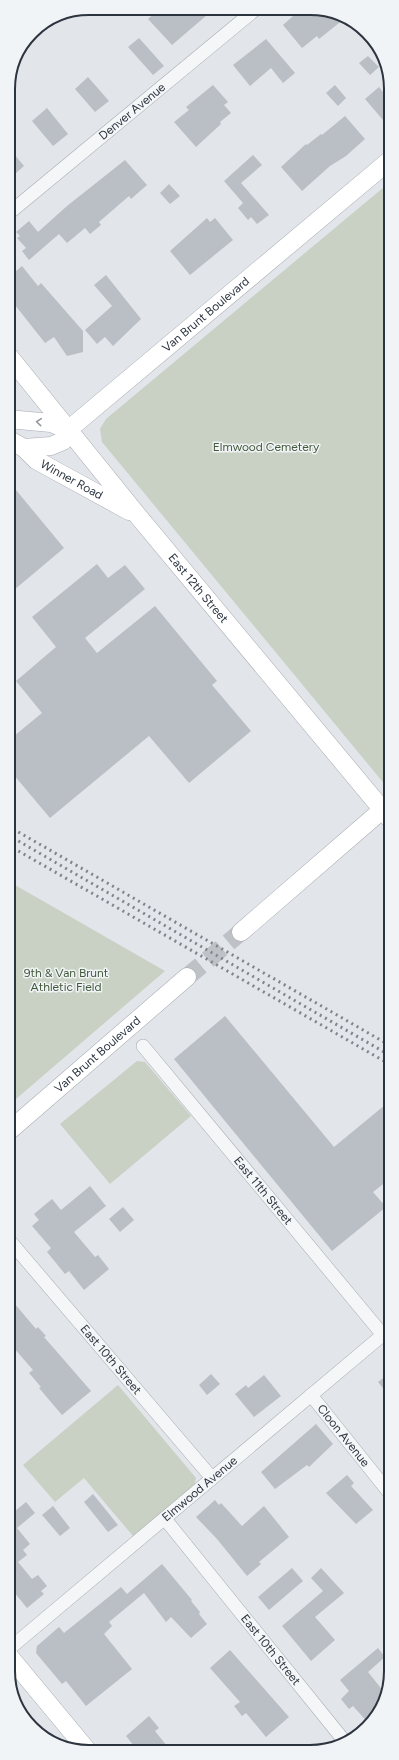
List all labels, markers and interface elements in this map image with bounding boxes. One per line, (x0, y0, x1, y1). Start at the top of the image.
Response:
street label: Denver Avenue (96, 80, 168, 143)
street label: Van Brunt Boulevard (159, 274, 252, 355)
one-way arrow (36, 417, 42, 426)
park label: Elmwood Cemetery (213, 440, 320, 454)
street label: Winner Road (38, 457, 105, 502)
street label: East 12th Street (165, 551, 231, 626)
park label: 9th & Van Brunt Athletic Field (24, 966, 109, 994)
street label: Van Brunt Boulevard (52, 1013, 143, 1096)
street label: East 11th Street (231, 1154, 296, 1228)
street label: East 10th Street (77, 1322, 145, 1397)
street label: Cloon Avenue (314, 1402, 373, 1470)
street label: Elmwood Avenue (159, 1453, 240, 1524)
street label: East 10th Street (238, 1611, 304, 1688)

